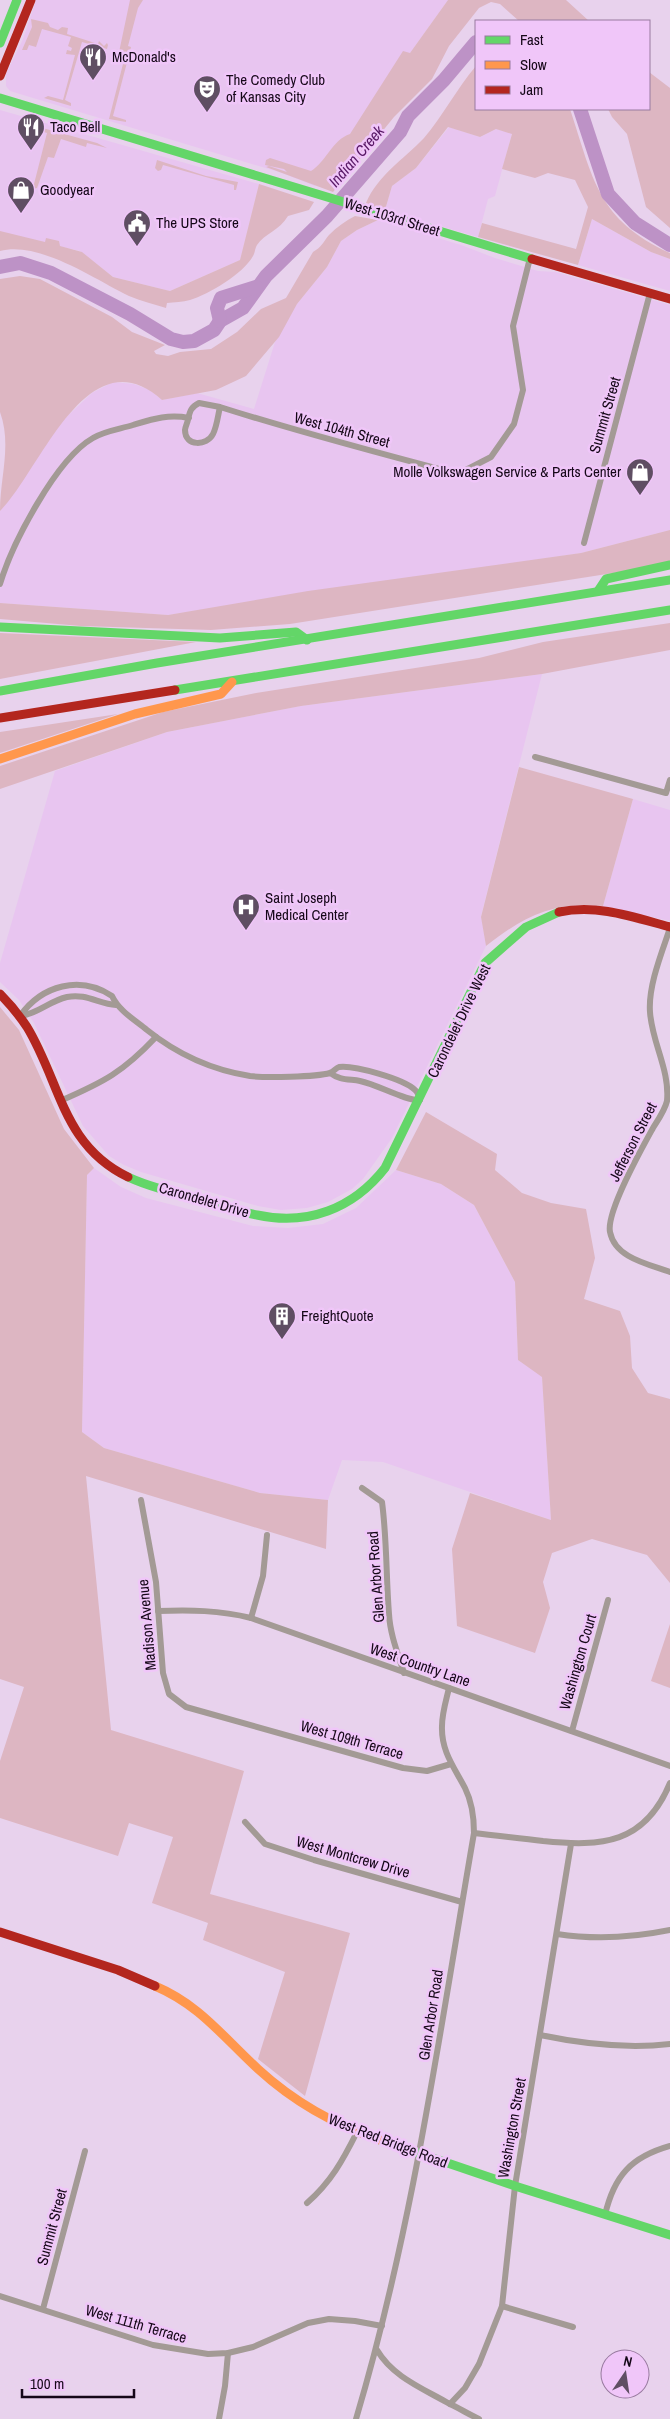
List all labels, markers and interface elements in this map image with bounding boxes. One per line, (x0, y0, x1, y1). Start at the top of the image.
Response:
legend (475, 20, 650, 110)
text: Fast (520, 29, 544, 50)
restaurant icon: McDonald's (78, 42, 108, 81)
place label: McDonald's (112, 46, 176, 67)
text: Slow (520, 54, 547, 75)
place label: The Comedy Club of Kansas City (226, 69, 325, 107)
theatre icon: The Comedy Club of Kansas City (192, 74, 222, 113)
text: Jam (520, 79, 543, 100)
restaurant icon: Taco Bell (16, 112, 46, 151)
place label: Taco Bell (50, 116, 100, 137)
water label: Indian Creek (323, 120, 389, 192)
shop icon: Goodyear (6, 175, 36, 214)
place label: Goodyear (40, 179, 94, 200)
street label: West 103rd Street (342, 192, 443, 241)
public building icon: The UPS Store (122, 208, 152, 247)
place label: The UPS Store (156, 212, 239, 233)
street label: Summit Street (584, 374, 626, 456)
street label: West 104th Street (292, 407, 393, 453)
shop icon: Molle Volkswagen Service & Parts Center (625, 457, 655, 496)
place label: Molle Volkswagen Service & Parts Center (393, 461, 621, 482)
place label: Saint Joseph Medical Center (265, 887, 348, 925)
hospital icon: Saint Joseph Medical Center (231, 892, 261, 931)
street label: Carondelet Drive West (422, 960, 495, 1081)
street label: Jefferson Street (604, 1098, 662, 1185)
street label: Carondelet Drive (157, 1177, 252, 1222)
building icon: FreightQuote (267, 1301, 297, 1340)
place label: FreightQuote (301, 1305, 374, 1326)
street label: Glen Arbor Road (362, 1531, 389, 1623)
street label: Madison Avenue (132, 1578, 161, 1672)
street label: Washington Court (554, 1611, 601, 1712)
street label: West Country Lane (367, 1637, 473, 1692)
street label: West 109th Terrace (298, 1715, 406, 1764)
street label: West Montcrew Drive (294, 1830, 413, 1883)
street label: Glen Arbor Road (413, 1968, 448, 2062)
street label: Washington Street (492, 2076, 531, 2180)
street label: West Red Bridge Road (325, 2108, 451, 2173)
street label: Summit Street (31, 2186, 72, 2268)
street label: West 111th Terrace (83, 2299, 189, 2348)
north arrow (600, 2349, 650, 2399)
text: N (622, 2352, 634, 2371)
scale bar (22, 2366, 135, 2398)
text: 100 m (30, 2373, 64, 2394)

